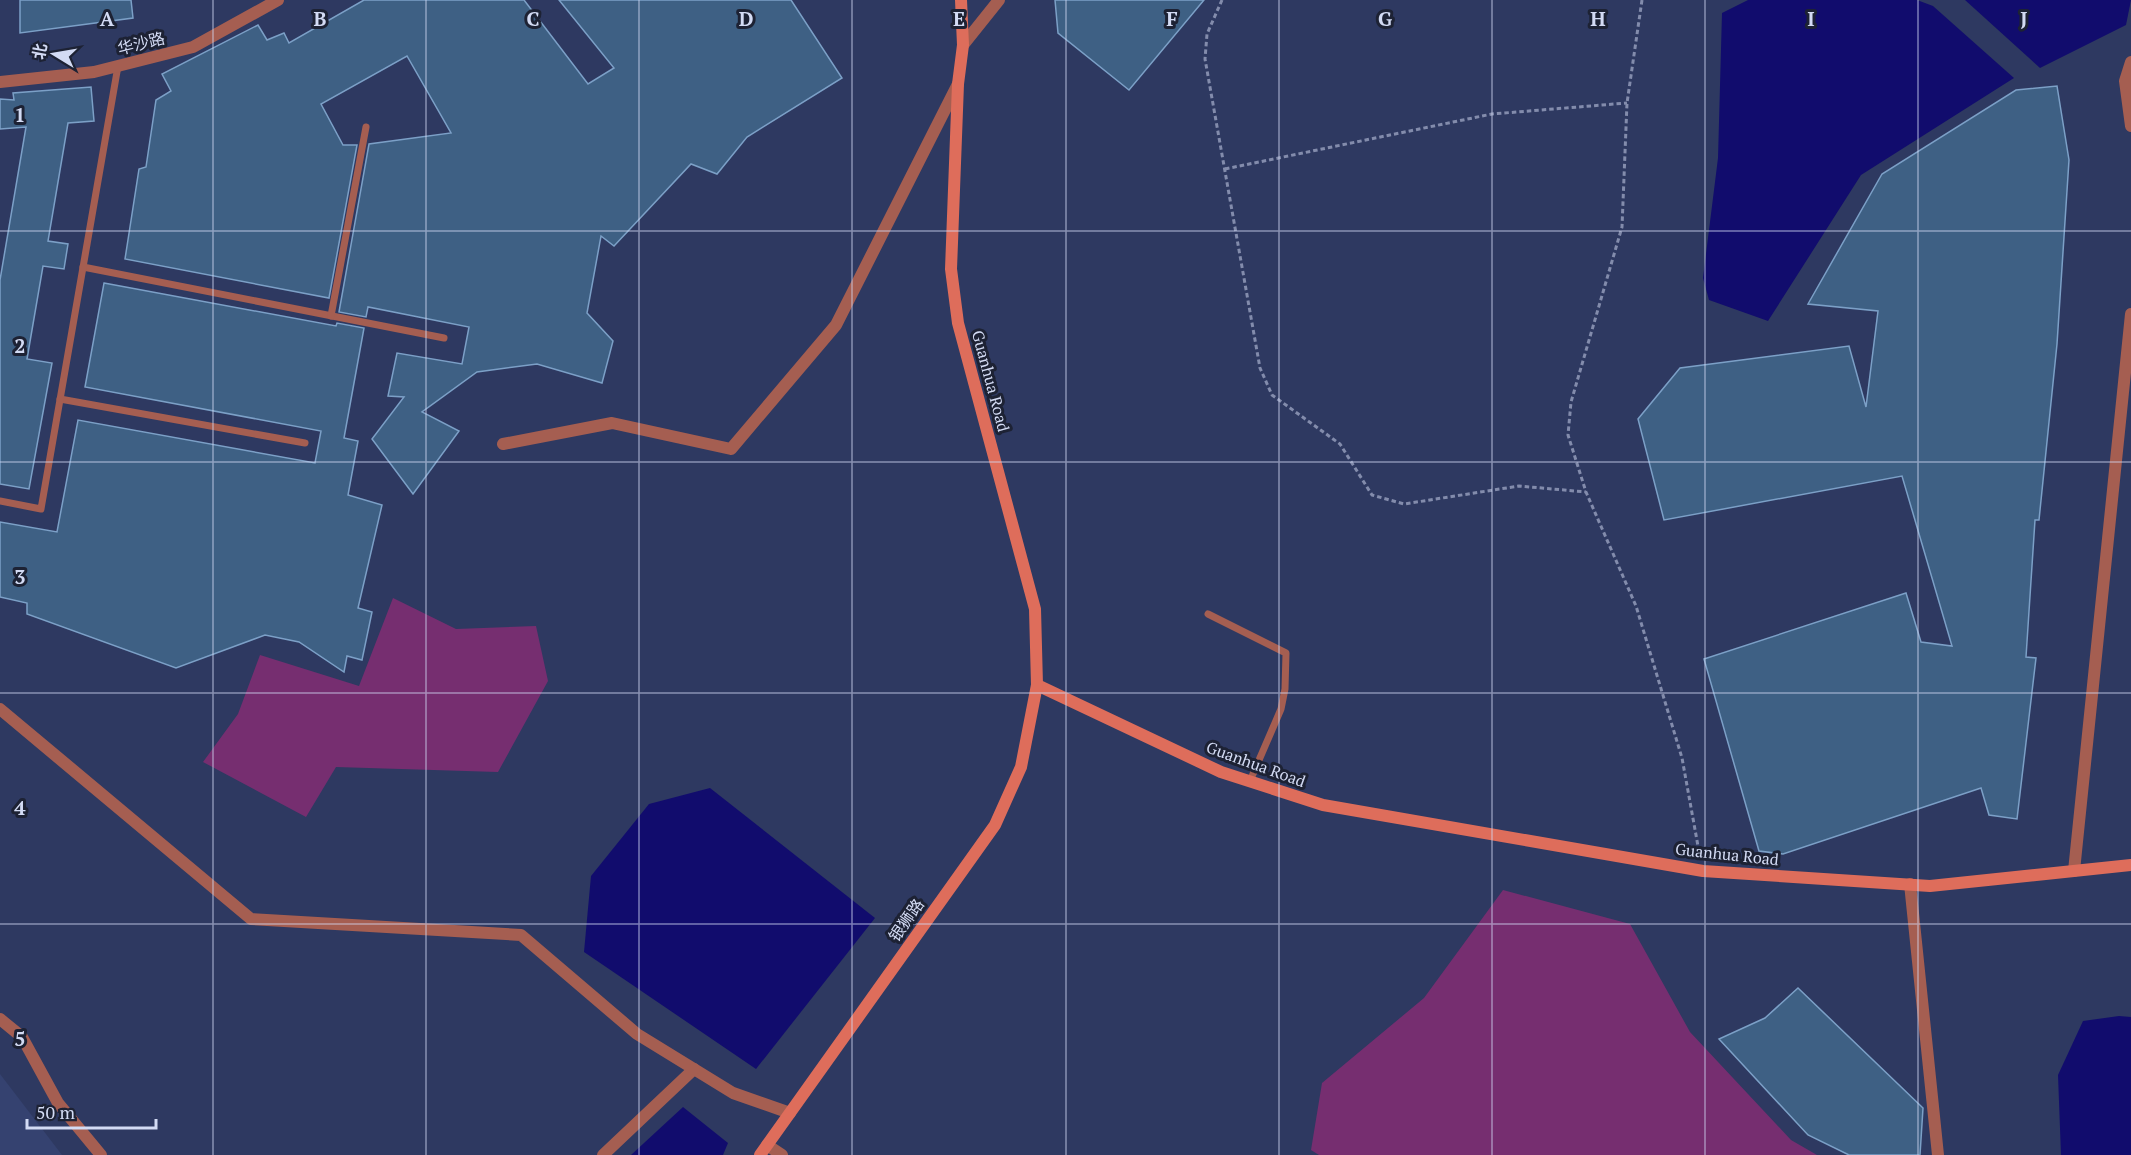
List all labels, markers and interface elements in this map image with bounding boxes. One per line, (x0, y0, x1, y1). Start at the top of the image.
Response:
text: A (100, 5, 115, 32)
text: B (314, 5, 327, 32)
text: C (526, 5, 540, 32)
text: D (739, 5, 753, 32)
text: E (953, 5, 965, 32)
text: F (1166, 5, 1178, 32)
text: G (1378, 5, 1392, 32)
text: H (1590, 5, 1606, 32)
text: I (1807, 5, 1815, 32)
text: J (2020, 5, 2028, 32)
north arrow (24, 24, 84, 84)
street label: 华沙路 (115, 27, 167, 59)
text: 北 (27, 41, 52, 61)
text: 1 (14, 101, 26, 128)
street label: Guanhua Road (967, 328, 1015, 434)
text: 2 (14, 332, 26, 359)
text: 3 (14, 563, 26, 590)
street label: Guanhua Road (1203, 736, 1309, 792)
text: 4 (14, 794, 26, 821)
street label: Guanhua Road (1674, 838, 1780, 870)
street label: 银狮路 (883, 894, 929, 946)
text: 5 (14, 1025, 26, 1052)
scale bar (27, 1092, 156, 1130)
text: 50 m (36, 1100, 76, 1124)

